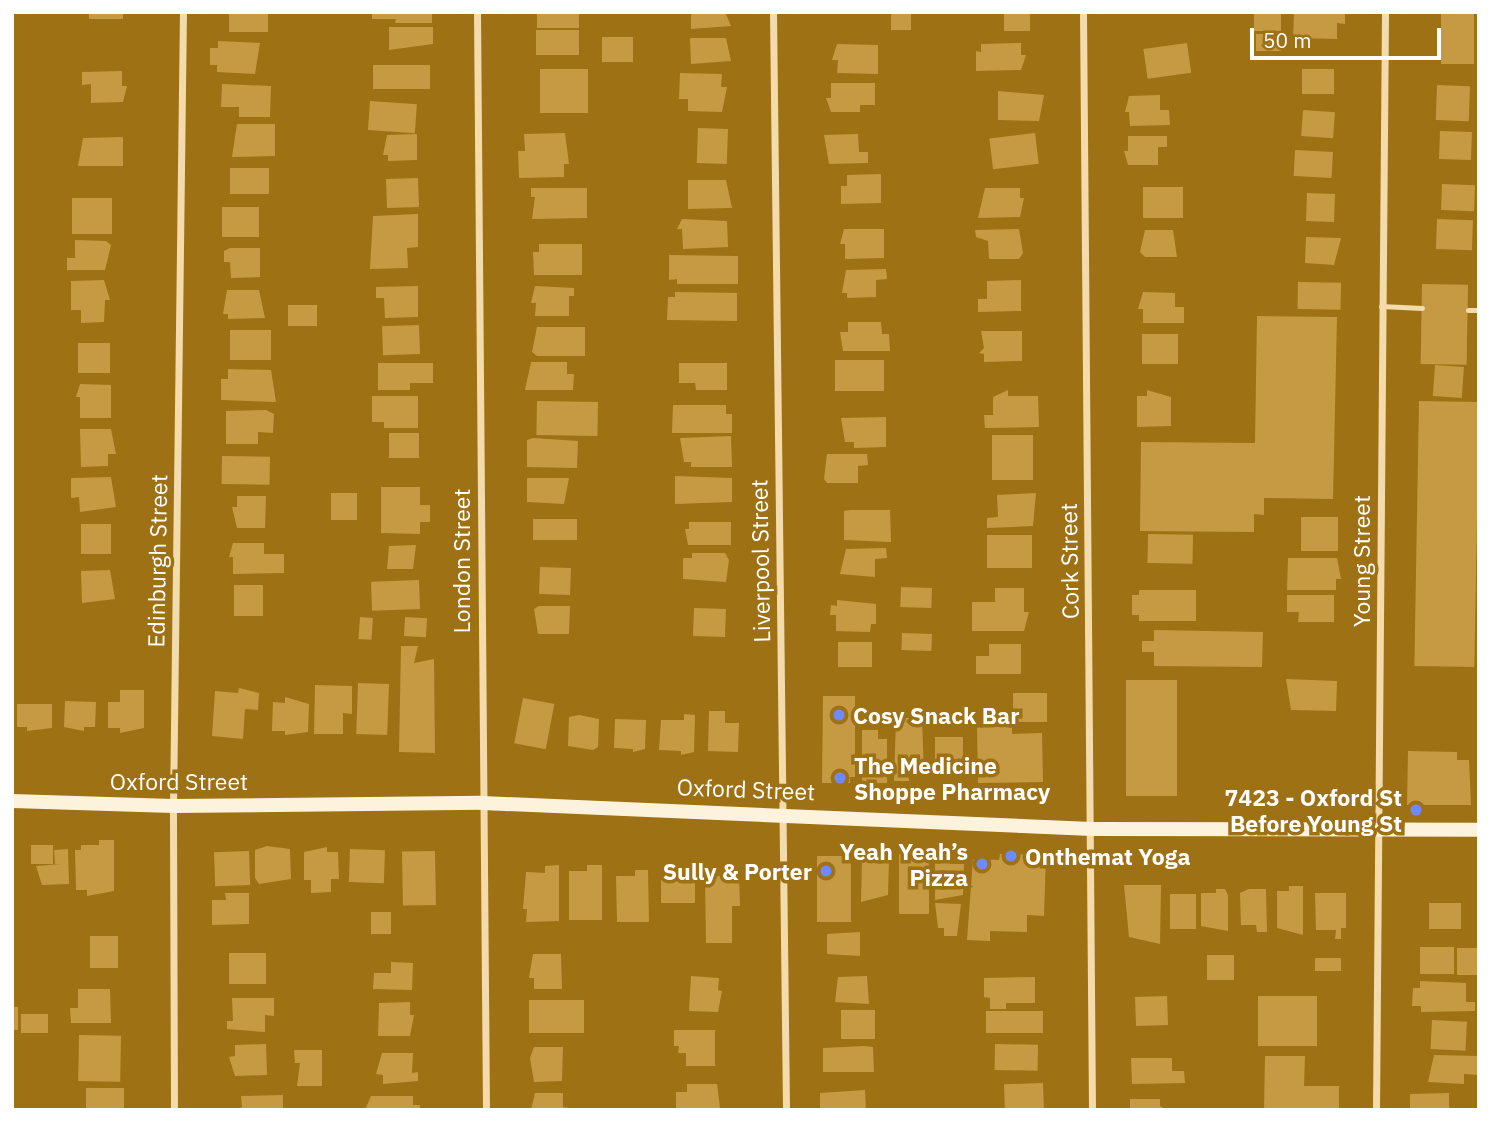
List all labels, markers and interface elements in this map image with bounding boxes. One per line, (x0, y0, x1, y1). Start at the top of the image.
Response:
scale bar (1253, 14, 1444, 58)
text: 50 m (1263, 26, 1312, 54)
street label: Edinburgh Street (142, 474, 172, 648)
street label: Liverpool Street (745, 479, 775, 643)
street label: London Street (447, 488, 475, 634)
street label: Young Street (1347, 495, 1375, 627)
street label: Cork Street (1054, 503, 1084, 619)
place label: Cosy Snack Bar (853, 701, 1019, 729)
marker: Cosy Snack Bar (831, 707, 847, 723)
place label: The Medicine Shoppe Pharmacy (854, 751, 1050, 805)
street label: Oxford Street (110, 767, 248, 795)
marker: The Medicine Shoppe Pharmacy (832, 770, 848, 786)
street label: Oxford Street (676, 773, 816, 805)
place label: 7423 - Oxford St Before Young St (1225, 783, 1402, 837)
marker: 7423 - Oxford St Before Young St (1408, 802, 1424, 818)
place label: Yeah Yeah’s Pizza (840, 837, 968, 891)
place label: Onthemat Yoga (1025, 842, 1191, 870)
marker: Onthemat Yoga (1003, 848, 1019, 864)
marker: Yeah Yeah’s Pizza (974, 856, 990, 872)
place label: Sully & Porter (663, 857, 812, 885)
marker: Sully & Porter (818, 863, 834, 879)

